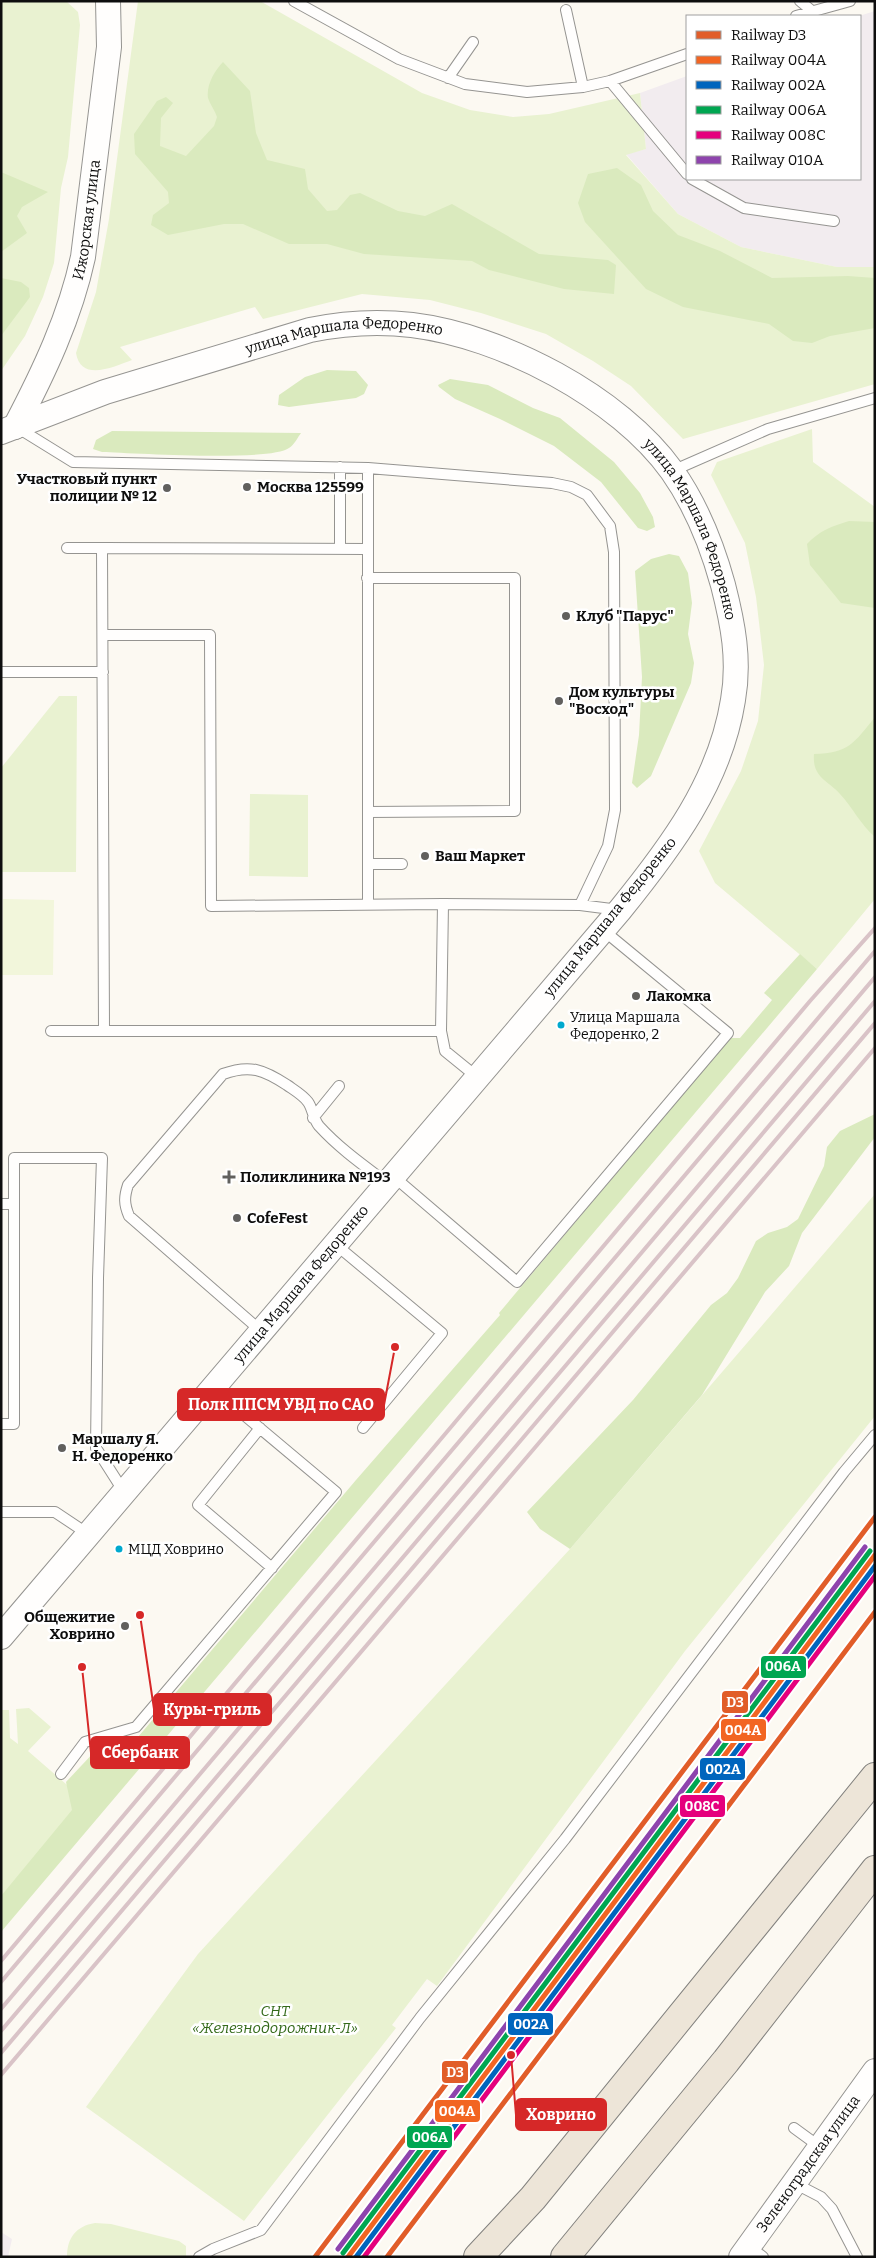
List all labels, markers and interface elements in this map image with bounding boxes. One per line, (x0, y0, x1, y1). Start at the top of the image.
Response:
legend (686, 15, 861, 180)
text: Railway D3 (731, 26, 806, 44)
text: Railway 004А (731, 51, 827, 69)
text: Railway 002А (731, 76, 826, 94)
text: Railway 006А (731, 101, 827, 119)
text: Railway 008С (731, 126, 826, 144)
text: Railway 010А (731, 151, 824, 169)
street label: Ижорская улица (69, 159, 104, 282)
street label: улица Маршала Федоренко (242, 314, 445, 358)
street label: улица Маршала Федоренко (639, 434, 740, 622)
place label: Участковый пункт полиции № 12 (17, 470, 158, 505)
place label: Москва 125599 (257, 478, 364, 496)
marker: Москва 125599 (241, 481, 253, 493)
marker: Участковый пункт полиции № 12 (161, 482, 173, 494)
place label: Клуб "Парус" (576, 607, 674, 625)
marker: Клуб "Парус" (560, 610, 572, 622)
place label: Дом культуры "Восход" (569, 683, 675, 718)
marker: Дом культуры "Восход" (553, 695, 565, 707)
street label: улица Маршала Федоренко (539, 833, 680, 1001)
place label: Ваш Маркет (435, 847, 526, 865)
marker: Ваш Маркет (419, 850, 431, 862)
place label: Лакомка (646, 987, 712, 1005)
marker: Лакомка (630, 990, 642, 1002)
place label: Улица Маршала Федоренко, 2 (570, 1009, 680, 1043)
marker: Улица Маршала Федоренко, 2 (556, 1020, 566, 1030)
place label: Поликлиника №193 (240, 1168, 391, 1186)
marker: Поликлиника №193 (222, 1170, 236, 1184)
street label: улица Маршала Федоренко (229, 1201, 372, 1367)
place label: CofeFest (247, 1209, 308, 1227)
marker: CofeFest (231, 1212, 243, 1224)
callout: Полк ППСМ УВД по САО (178, 1389, 384, 1420)
text: Полк ППСМ УВД по САО (188, 1395, 374, 1414)
place label: Маршалу Я. Н. Федоренко (72, 1430, 173, 1465)
marker: Маршалу Я. Н. Федоренко (56, 1442, 68, 1454)
place label: МЦД Ховрино (128, 1541, 224, 1558)
marker: МЦД Ховрино (114, 1544, 124, 1554)
place label: Общежитие Ховрино (24, 1608, 115, 1643)
marker: Общежитие Ховрино (119, 1620, 131, 1632)
line badge: 006А (760, 1655, 807, 1679)
text: 006А (765, 1658, 801, 1675)
line badge: D3 (721, 1690, 749, 1714)
callout: Куры-гриль (154, 1694, 271, 1725)
text: D3 (726, 1694, 744, 1711)
text: Куры-гриль (163, 1700, 261, 1719)
line badge: 004А (720, 1718, 767, 1742)
text: 004А (725, 1722, 761, 1739)
callout: Сбербанк (91, 1737, 189, 1768)
text: Сбербанк (101, 1743, 179, 1762)
line badge: 002А (699, 1757, 746, 1781)
text: 002А (705, 1761, 741, 1778)
line badge: 008С (679, 1794, 726, 1818)
text: 008С (685, 1798, 720, 1815)
park label: СНТ «Железнодорожник-Л» (192, 2002, 358, 2037)
line badge: 002А (507, 2012, 554, 2036)
text: 002А (513, 2016, 549, 2033)
line badge: D3 (441, 2060, 469, 2084)
text: D3 (446, 2064, 464, 2081)
street label: Зеленоградская улица (753, 2092, 864, 2236)
line badge: 004А (434, 2099, 481, 2123)
callout: Ховрино (516, 2099, 606, 2130)
text: 004А (439, 2103, 475, 2120)
text: Ховрино (526, 2105, 596, 2124)
line badge: 006А (406, 2125, 453, 2149)
text: 006А (412, 2129, 448, 2146)

